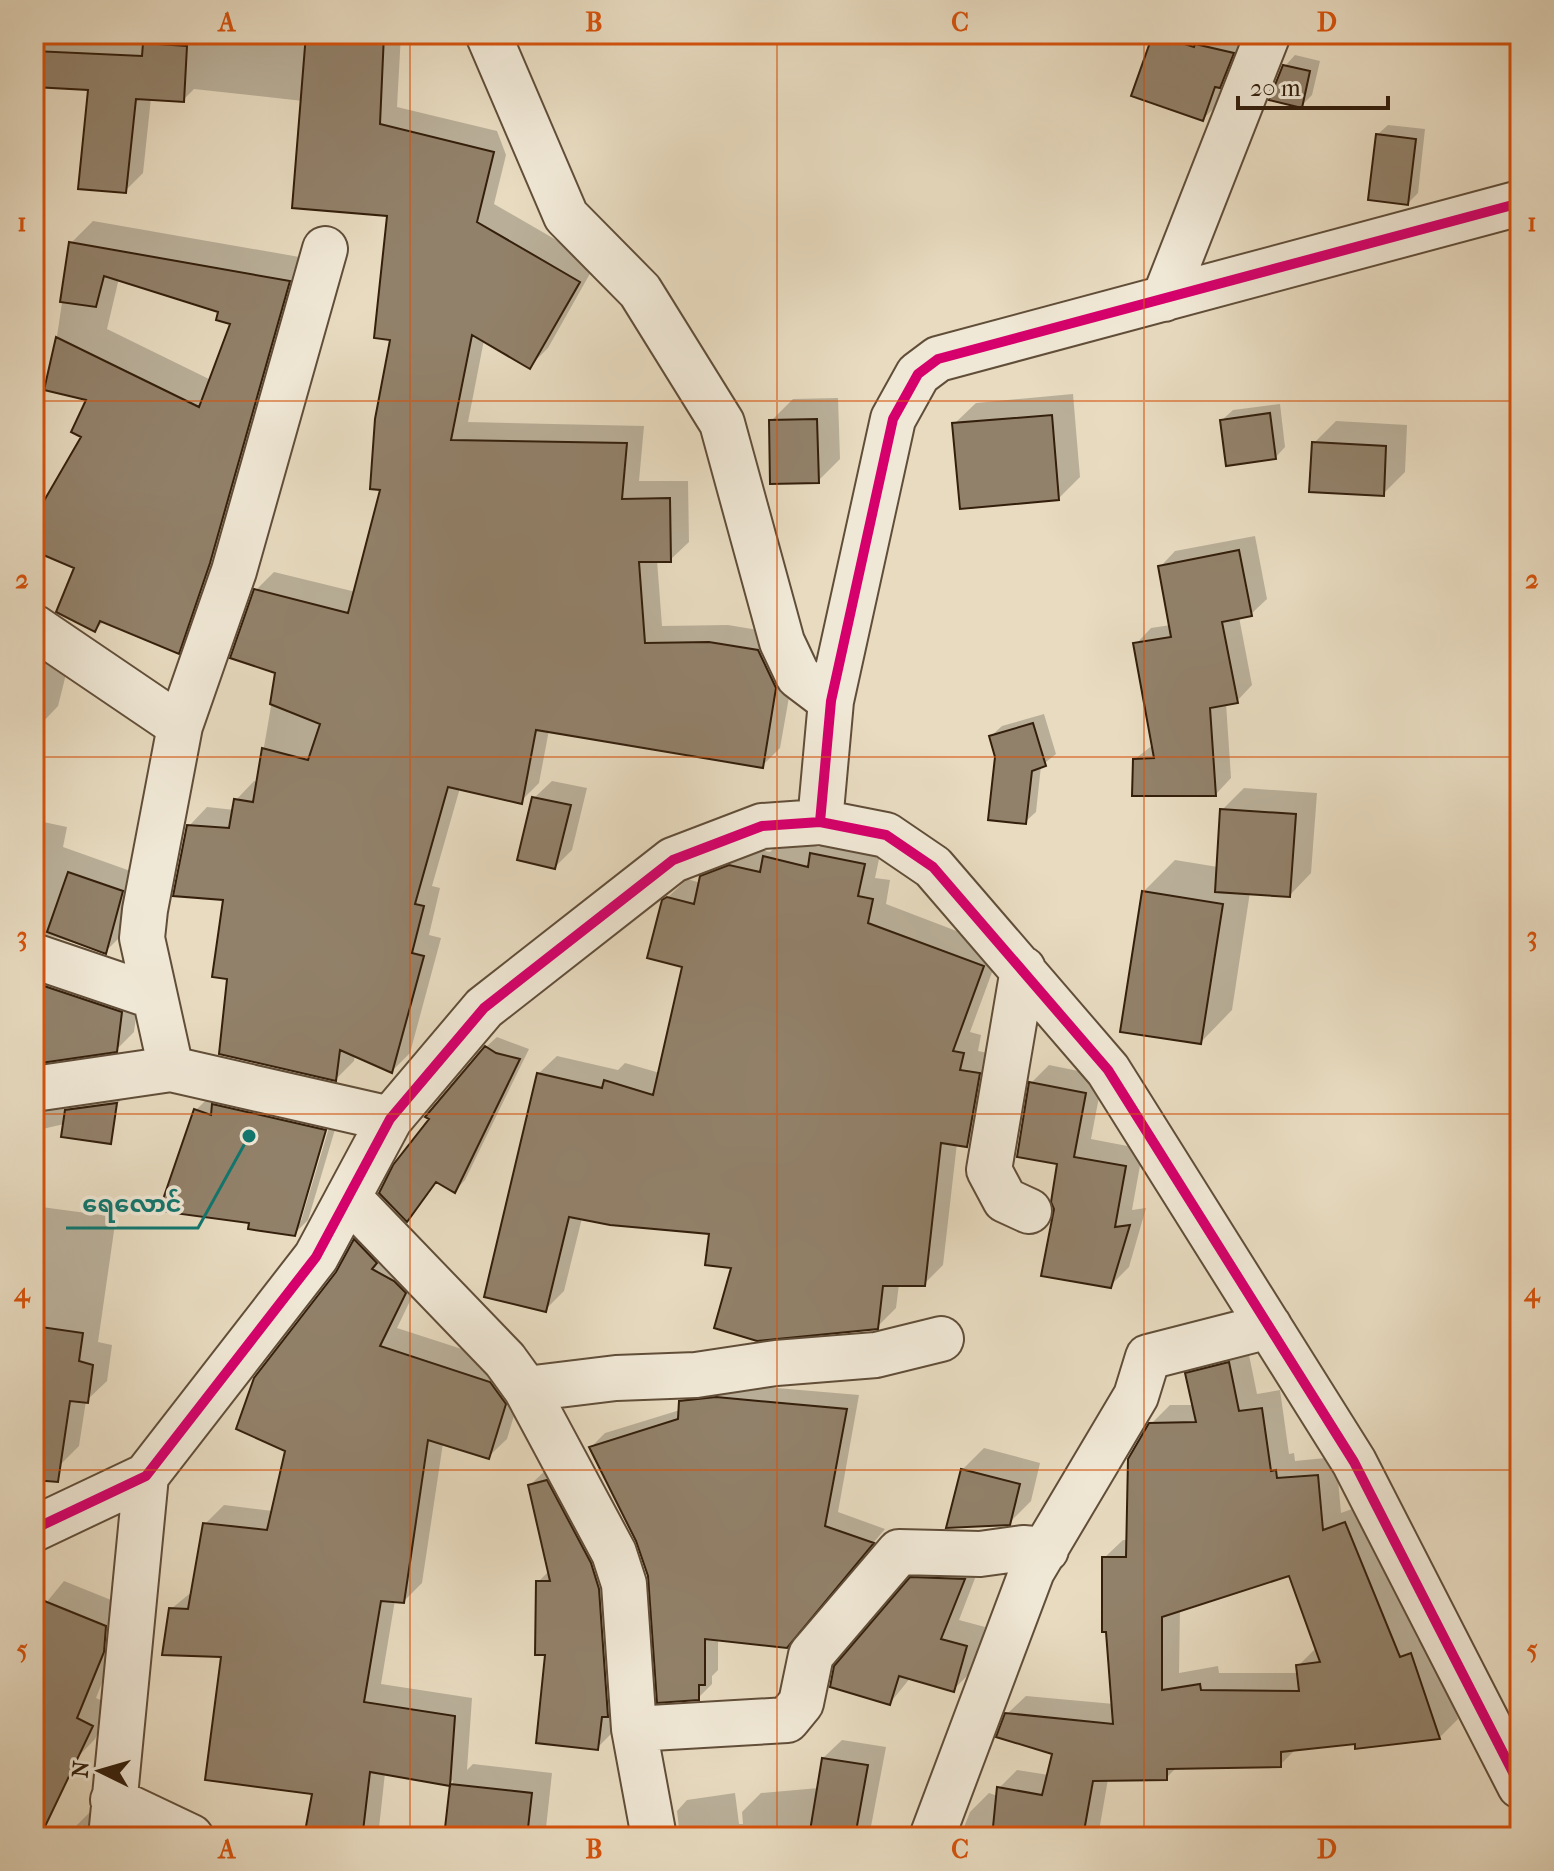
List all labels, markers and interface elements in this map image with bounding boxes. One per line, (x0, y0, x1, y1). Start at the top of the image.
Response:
text: A (217, 7, 237, 38)
text: B (586, 7, 603, 38)
text: C (951, 7, 969, 38)
text: D (1317, 7, 1337, 38)
scale bar (1238, 60, 1388, 110)
text: 20 m (1250, 74, 1301, 102)
text: 1 (17, 207, 27, 238)
text: 1 (1527, 207, 1537, 238)
text: 2 (15, 564, 29, 595)
text: 2 (1525, 564, 1539, 595)
text: 3 (17, 921, 27, 952)
text: 3 (1527, 921, 1537, 952)
callout: ရေလောင် (66, 1180, 198, 1228)
text: ရေလောင် (82, 1188, 182, 1223)
text: 4 (13, 1277, 31, 1309)
text: 4 (1523, 1277, 1541, 1309)
text: 5 (16, 1634, 28, 1665)
text: 5 (1526, 1634, 1538, 1665)
north arrow (60, 1731, 140, 1811)
text: N (67, 1760, 95, 1779)
text: A (217, 1834, 237, 1865)
text: B (586, 1834, 603, 1865)
text: C (951, 1834, 969, 1865)
text: D (1317, 1834, 1337, 1865)

